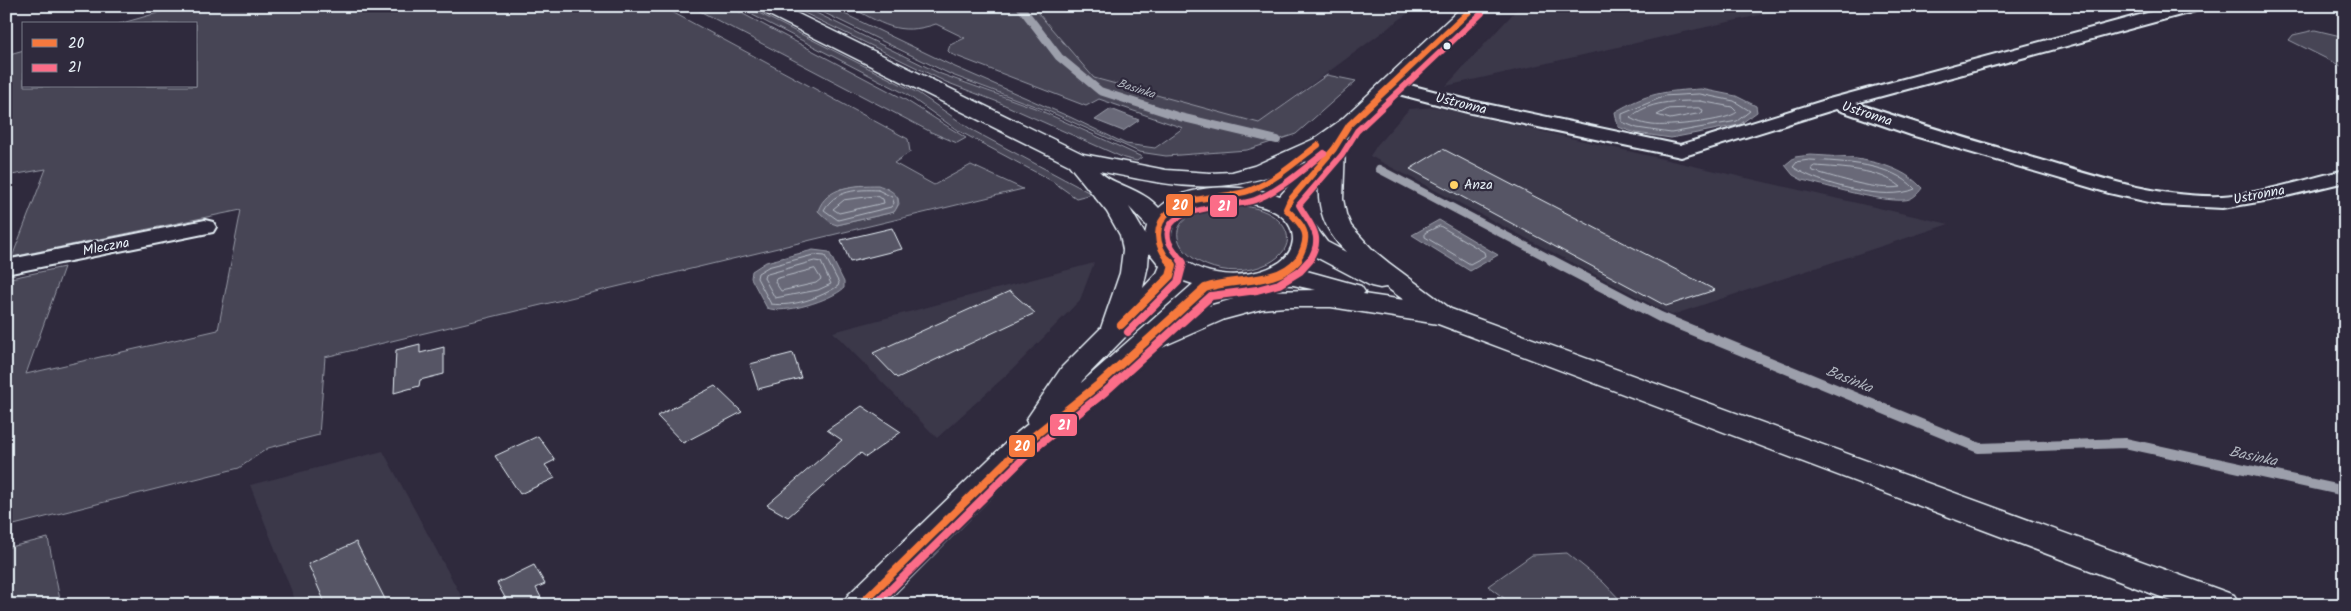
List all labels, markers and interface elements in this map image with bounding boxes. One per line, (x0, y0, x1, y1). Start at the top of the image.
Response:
legend (22, 22, 198, 88)
text: 20 (68, 32, 85, 56)
unlabelled marker (1442, 41, 1452, 51)
text: 21 (68, 56, 82, 80)
water label: Basinka (1115, 74, 1159, 104)
street label: Ustronna (1433, 87, 1489, 121)
street label: Ustronna (1839, 95, 1895, 133)
place label: Anza (1464, 174, 1493, 196)
marker: Anza (1448, 179, 1460, 191)
street label: Ustronna (2231, 179, 2287, 211)
line badge: 20 (1165, 193, 1194, 217)
line badge: 21 (1209, 194, 1238, 218)
text: 20 (1172, 195, 1188, 217)
text: 21 (1218, 196, 1231, 218)
street label: Mleczna (81, 232, 131, 262)
water label: Basinka (1822, 360, 1877, 401)
line badge: 21 (1049, 413, 1078, 437)
text: 21 (1058, 415, 1071, 437)
line badge: 20 (1008, 434, 1036, 458)
text: 20 (1014, 436, 1030, 458)
water label: Basinka (2227, 440, 2280, 474)

